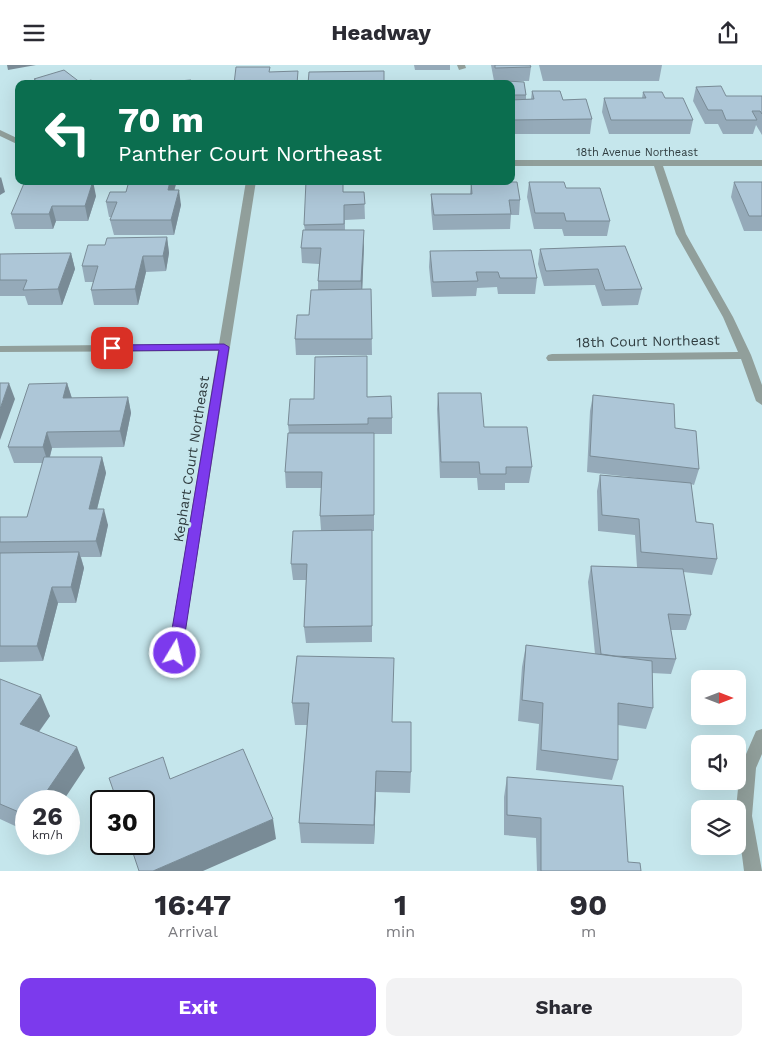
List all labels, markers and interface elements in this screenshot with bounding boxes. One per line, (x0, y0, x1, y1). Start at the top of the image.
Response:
icon: menu (20, 19, 48, 47)
icon: share (714, 19, 742, 47)
text: Headway (331, 20, 431, 45)
text: 70 m (118, 99, 204, 141)
icon: left (35, 100, 100, 165)
text: Panther Court Northeast (118, 141, 382, 166)
street label: 18th Avenue Northeast (576, 146, 698, 159)
pin (91, 327, 133, 369)
street label: 18th Court Northeast (576, 332, 720, 350)
icon: arrive (98, 334, 126, 362)
street label: Kephart Court Northeast (170, 375, 212, 543)
position arrow (148, 626, 200, 678)
north arrow (691, 670, 746, 725)
map controls (691, 670, 746, 855)
button: sound (691, 735, 746, 790)
speed limit sign: 30 (90, 790, 155, 855)
button: layers (691, 800, 746, 855)
text: 26 (32, 802, 63, 831)
text: km/h (32, 828, 63, 842)
text: 16:47 (155, 887, 231, 922)
text: 1 (394, 887, 407, 922)
text: 90 (570, 887, 607, 922)
text: Arrival (168, 922, 218, 941)
text: min (386, 922, 415, 941)
text: m (581, 922, 596, 941)
button: Exit (20, 978, 376, 1036)
button: Share (386, 978, 742, 1036)

